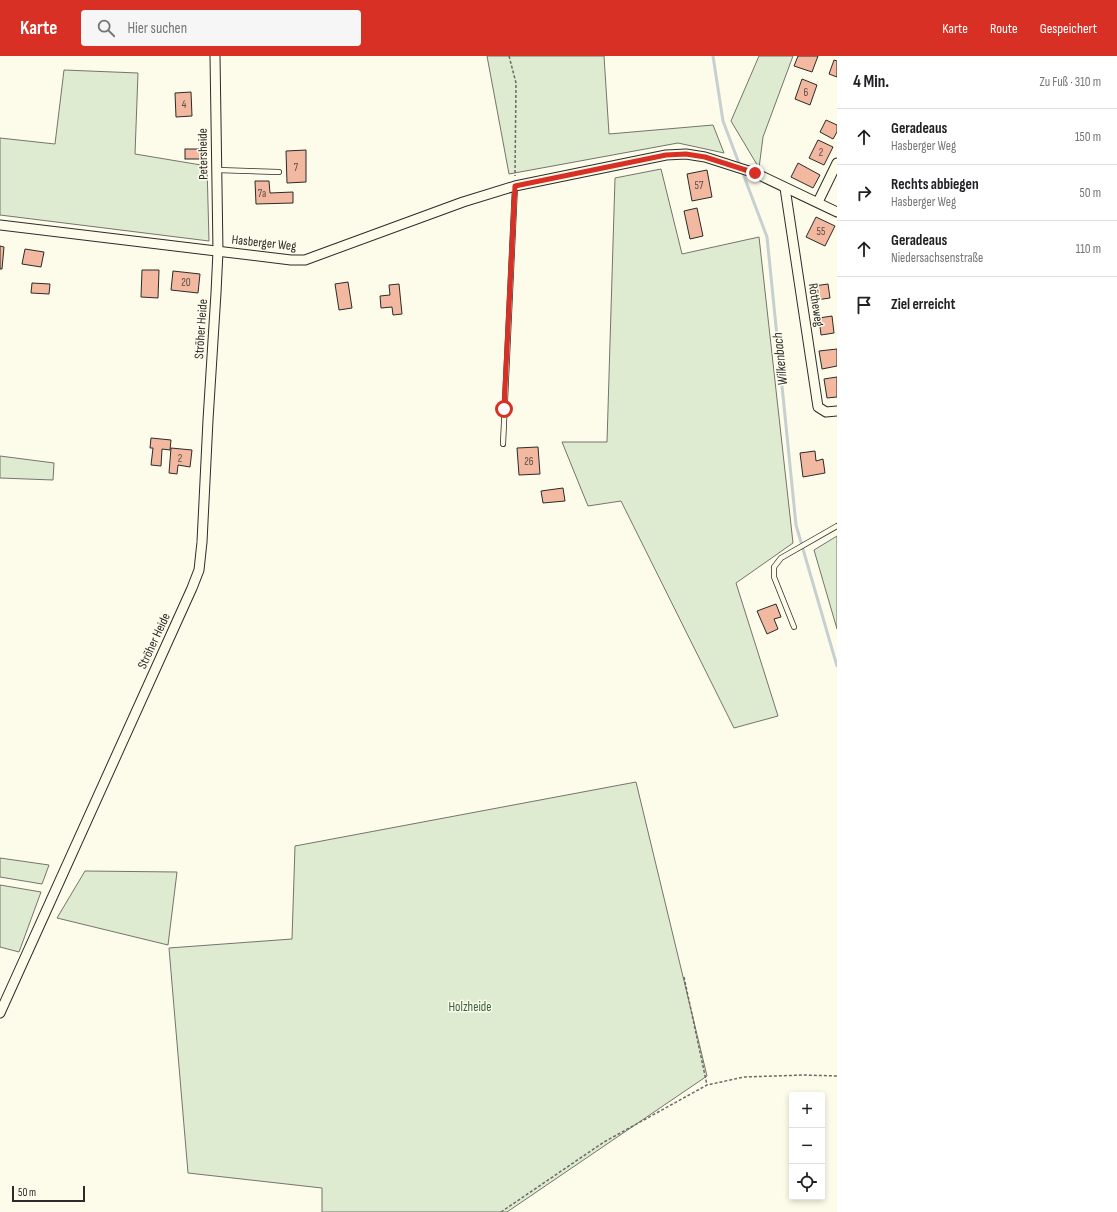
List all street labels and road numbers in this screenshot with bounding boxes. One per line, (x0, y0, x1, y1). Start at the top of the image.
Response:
street label: Petersheide (195, 128, 211, 180)
street label: Hasberger Weg (231, 232, 297, 254)
street label: Rötheweg (805, 282, 827, 328)
street label: Ströher Heide (191, 299, 211, 359)
street label: Ströher Heide (134, 610, 174, 672)

